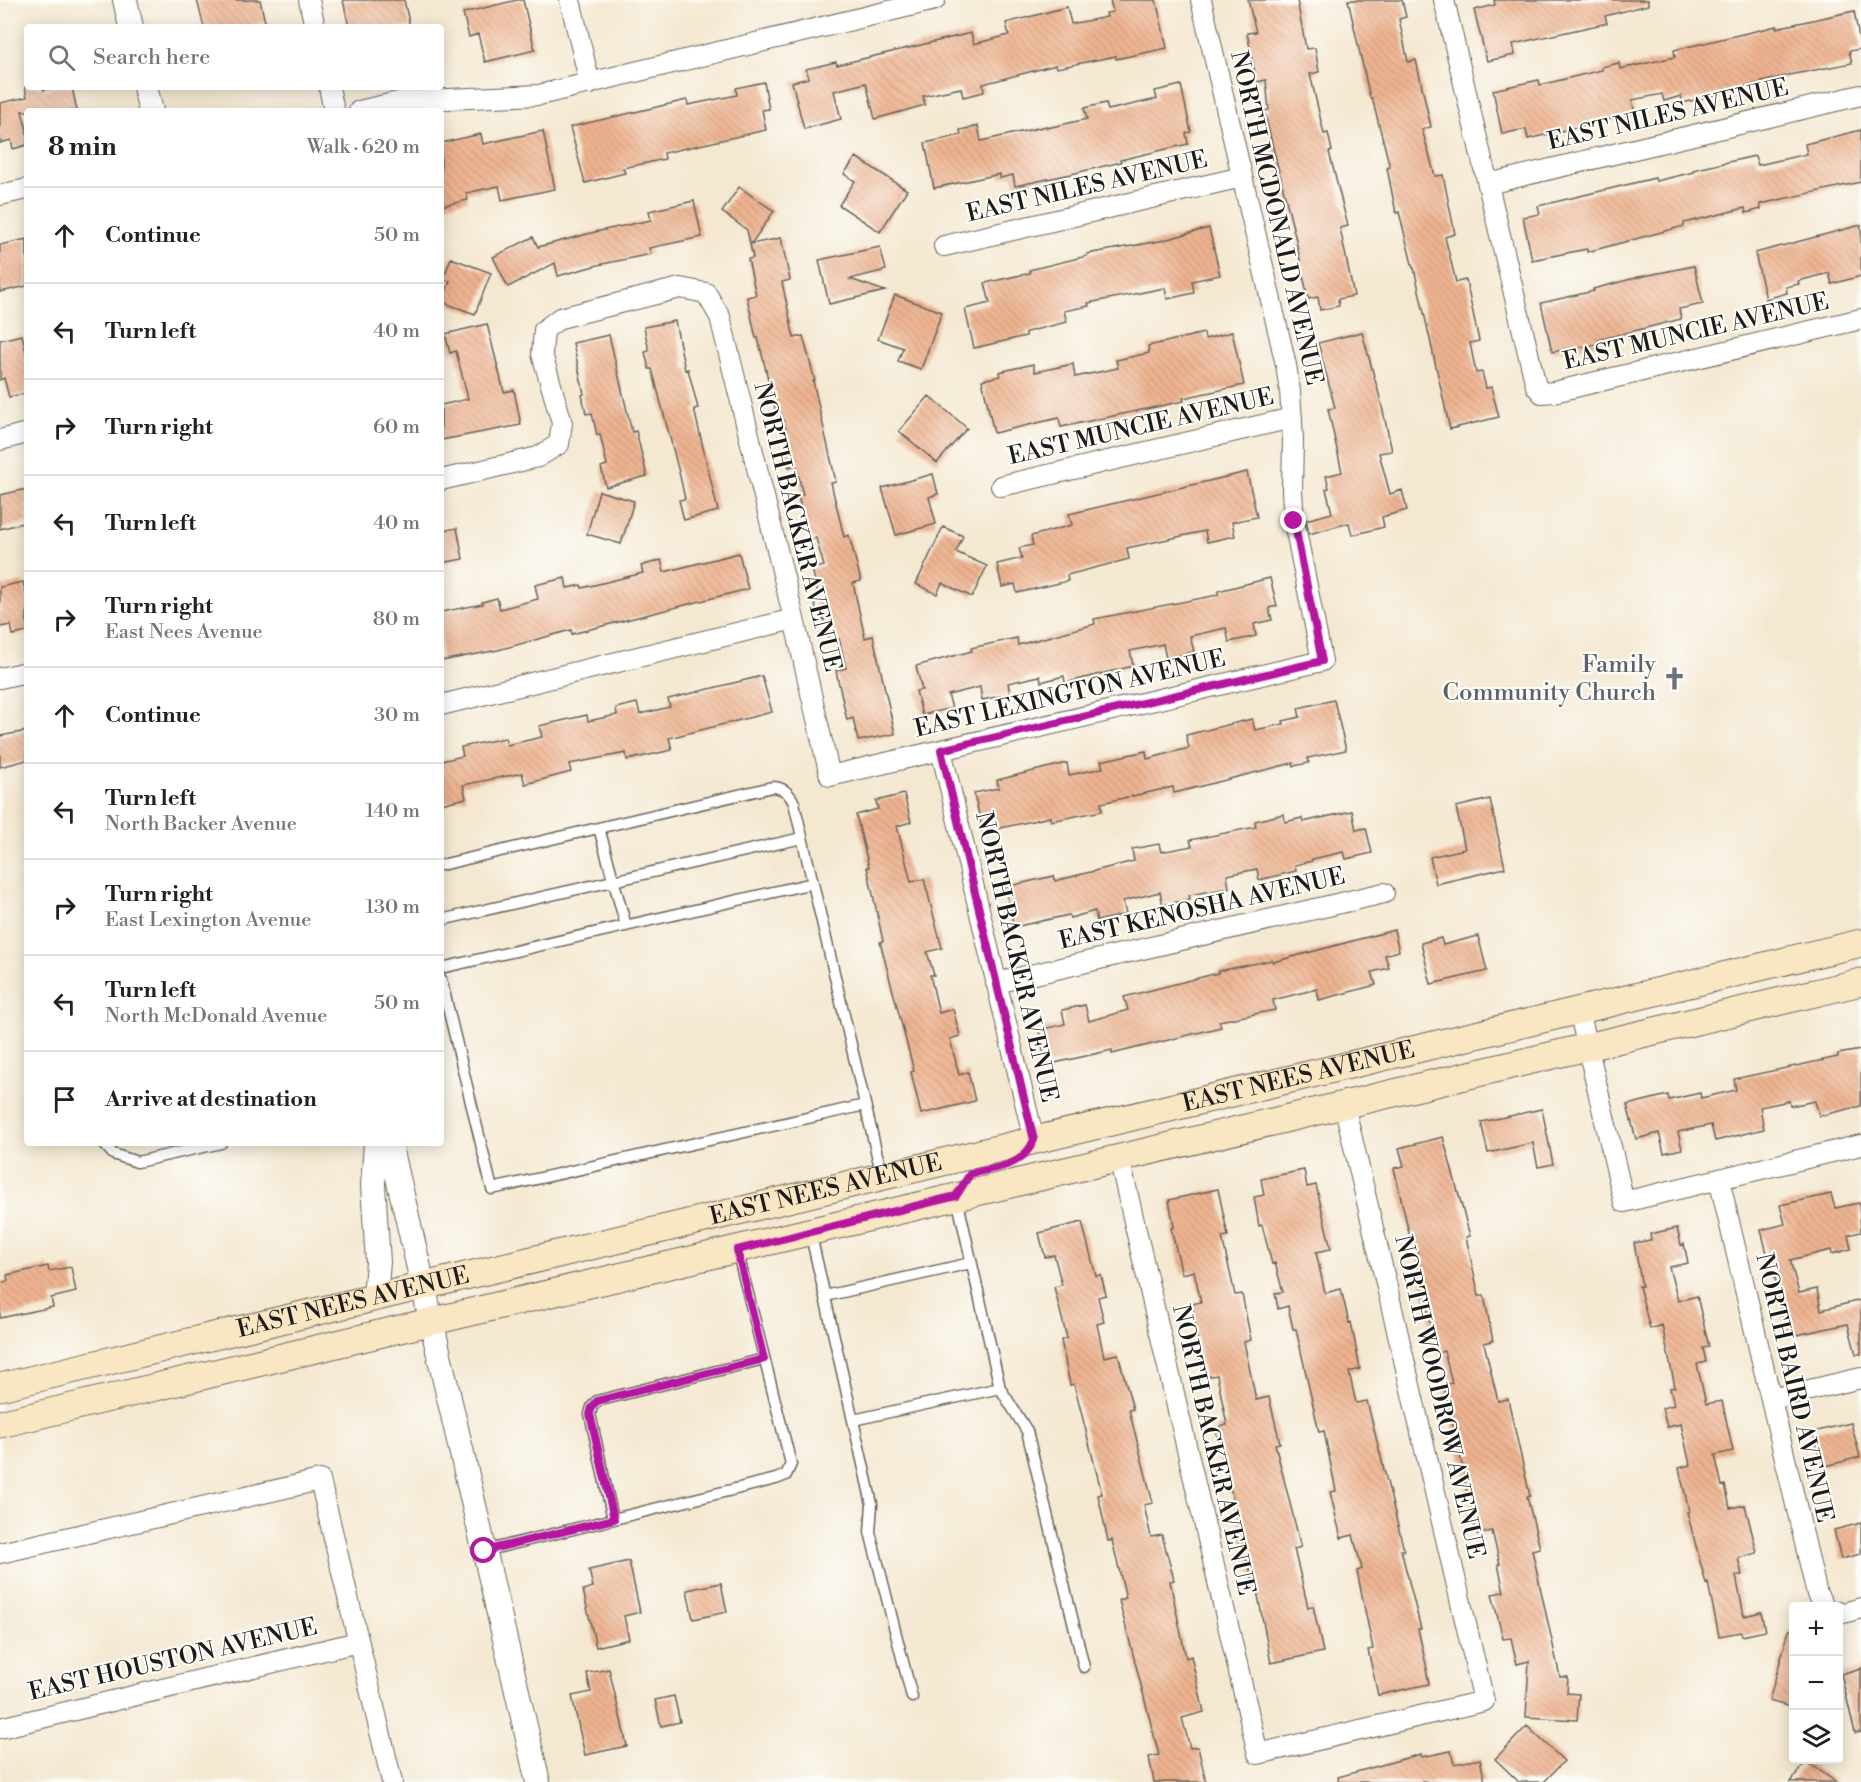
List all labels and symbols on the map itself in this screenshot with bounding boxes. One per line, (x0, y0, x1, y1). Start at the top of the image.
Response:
street label: NORTH MCDONALD AVENUE (1223, 48, 1329, 388)
street label: EAST NILES AVENUE (1545, 73, 1791, 157)
street label: EAST NILES AVENUE (964, 145, 1210, 229)
street label: EAST MUNCIE AVENUE (1560, 287, 1832, 377)
street label: NORTH BACKER AVENUE (746, 379, 848, 675)
street label: EAST MUNCIE AVENUE (1005, 382, 1277, 472)
route end (1280, 507, 1306, 533)
street label: EAST LEXINGTON AVENUE (911, 644, 1229, 744)
place label: Family Community Church (1442, 650, 1656, 708)
church icon: Family Community Church (1661, 666, 1687, 692)
street label: NORTH BACKER AVENUE (968, 809, 1064, 1105)
street label: EAST KENOSHA AVENUE (1056, 861, 1348, 957)
street label: EAST NEES AVENUE (1179, 1035, 1418, 1119)
street label: EAST NEES AVENUE (707, 1148, 945, 1232)
street label: NORTH WOODROW AVENUE (1387, 1232, 1491, 1562)
street label: NORTH BAIRD AVENUE (1748, 1250, 1840, 1526)
street label: EAST NEES AVENUE (234, 1261, 472, 1345)
street label: NORTH BACKER AVENUE (1165, 1302, 1261, 1598)
route start (470, 1537, 496, 1563)
street label: EAST HOUSTON AVENUE (26, 1612, 320, 1708)

